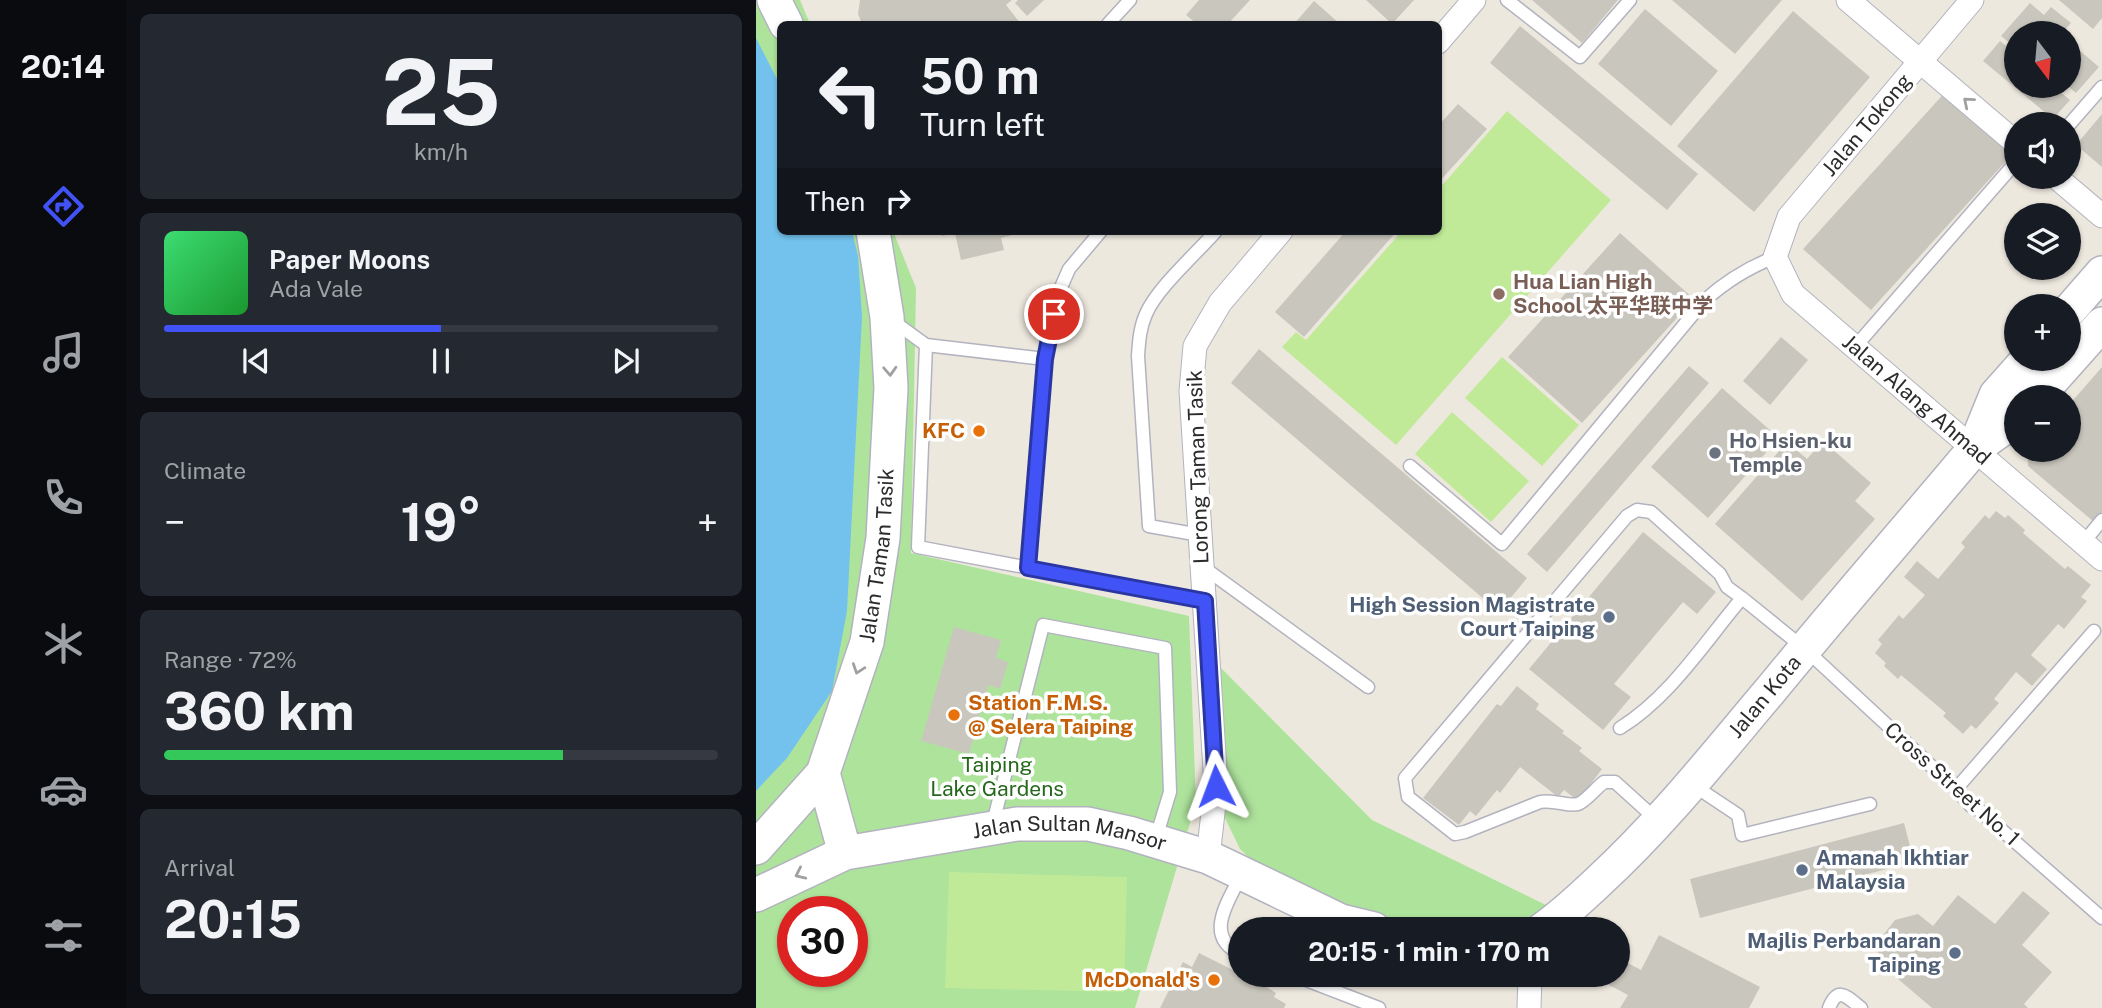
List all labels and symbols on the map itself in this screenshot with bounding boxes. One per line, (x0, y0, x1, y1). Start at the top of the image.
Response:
north arrow (2004, 21, 2081, 98)
street label: Jalan Tokong (1817, 68, 1917, 181)
one-way arrow (1963, 98, 1976, 110)
place label: Hua Lian High School 太平华联中学 (1513, 269, 1713, 318)
pin (1024, 284, 1084, 344)
marker: Hua Lian High School 太平华联中学 (1491, 286, 1507, 302)
street label: Jalan Alang Ahmad (1838, 329, 1996, 470)
one-way arrow (883, 366, 898, 377)
street label: Lorong Taman Tasik (1182, 369, 1213, 564)
place label: KFC (922, 418, 965, 443)
marker: KFC (971, 423, 987, 439)
place label: Ho Hsien-ku Temple (1729, 428, 1852, 477)
marker: Ho Hsien-ku Temple (1707, 445, 1723, 461)
street label: Jalan Taman Tasik (854, 468, 899, 644)
place label: High Session Magistrate Court Taiping (1349, 592, 1595, 641)
marker: High Session Magistrate Court Taiping (1601, 609, 1617, 625)
street label: Jalan Kota (1723, 650, 1806, 743)
one-way arrow (851, 663, 866, 675)
place label: Station F.M.S. @ Selera Taiping (968, 690, 1133, 739)
marker: Station F.M.S. @ Selera Taiping (946, 707, 962, 723)
street label: Cross Street No. 1 (1880, 717, 2025, 851)
position arrow (1179, 749, 1253, 823)
park label: Taiping Lake Gardens (930, 752, 1064, 801)
street label: Jalan Sultan Mansor (970, 810, 1170, 856)
place label: Amanah Ikhtiar Malaysia (1816, 845, 1969, 894)
marker: Amanah Ikhtiar Malaysia (1794, 862, 1810, 878)
one-way arrow (795, 866, 808, 880)
speed limit sign: 30 (777, 896, 868, 987)
place label: Majlis Perbandaran Taiping (1747, 928, 1941, 977)
marker: Majlis Perbandaran Taiping (1947, 945, 1963, 961)
place label: McDonald's (1084, 967, 1200, 992)
marker: McDonald's (1206, 972, 1222, 988)

